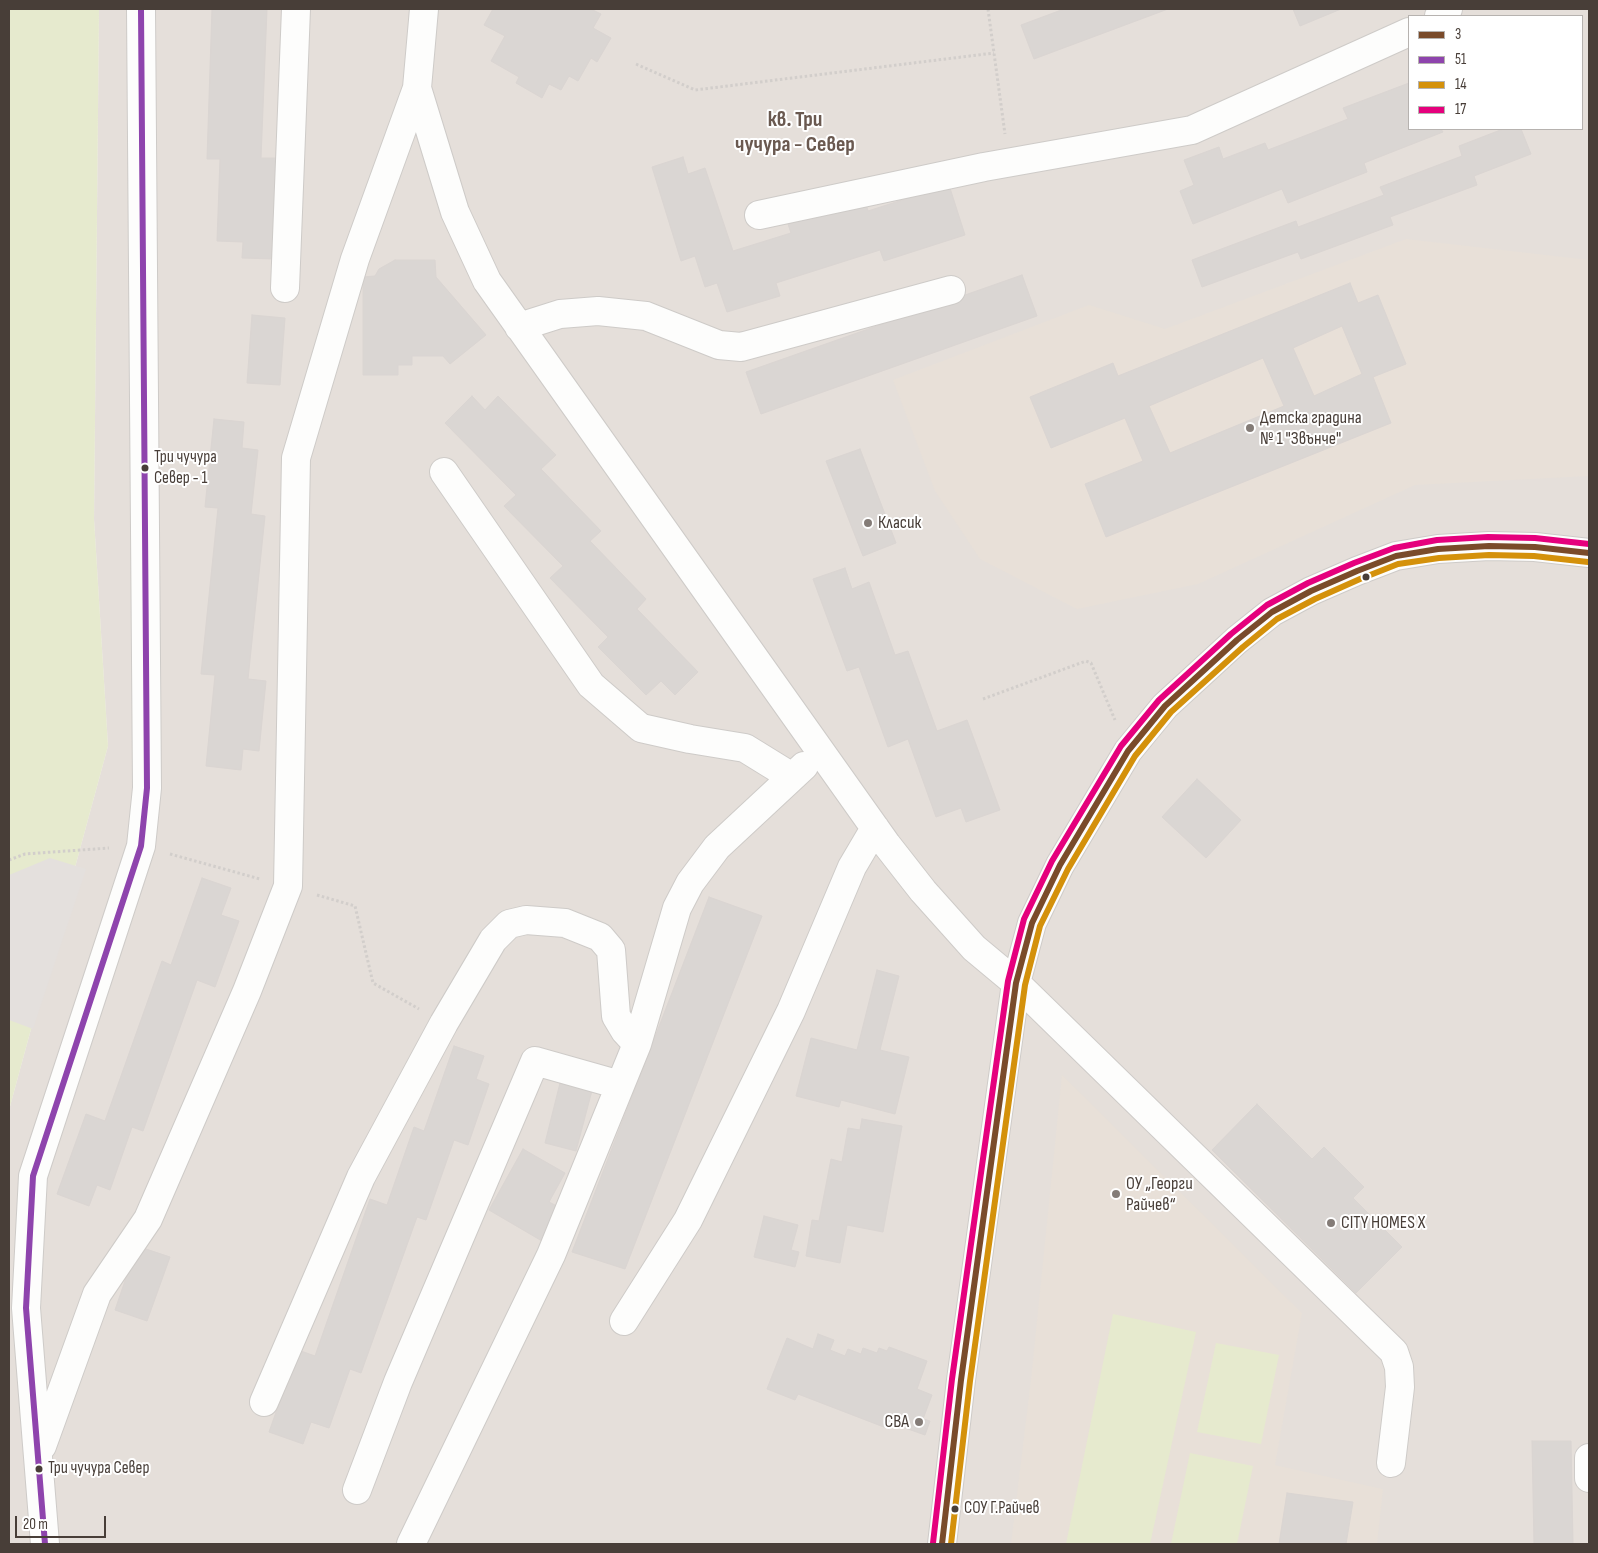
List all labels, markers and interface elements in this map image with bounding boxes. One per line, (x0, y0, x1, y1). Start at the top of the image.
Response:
legend (1408, 15, 1583, 130)
text: 3 (1455, 25, 1461, 44)
text: 51 (1455, 50, 1466, 69)
text: 14 (1455, 75, 1467, 94)
text: 17 (1455, 100, 1466, 119)
district label: кв. Три чучура - Север (735, 107, 855, 158)
place label: Детска градина № 1 "Звънче" (1260, 407, 1362, 449)
marker: Детска градина № 1 "Звънче" (1244, 422, 1256, 434)
place label: Три чучура Север - 1 (154, 448, 217, 488)
marker: Три чучура Север - 1 (140, 463, 150, 473)
place label: Класик (878, 512, 921, 534)
marker: Класик (862, 517, 874, 529)
unlabelled marker (1361, 572, 1371, 582)
place label: ОУ „Георги Райчев“ (1126, 1173, 1193, 1216)
marker: ОУ „Георги Райчев“ (1110, 1188, 1122, 1200)
place label: CITY HOMES X (1341, 1212, 1425, 1234)
marker: CITY HOMES X (1325, 1217, 1337, 1229)
place label: CBA (885, 1411, 909, 1433)
marker: CBA (913, 1416, 925, 1428)
place label: Три чучура Север (48, 1459, 149, 1479)
marker: Три чучура Север (34, 1464, 44, 1474)
place label: СОУ Г.Райчев (964, 1499, 1040, 1519)
marker: СОУ Г.Райчев (950, 1504, 960, 1514)
scale bar (18, 1506, 109, 1538)
text: 20 m (23, 1515, 48, 1534)

